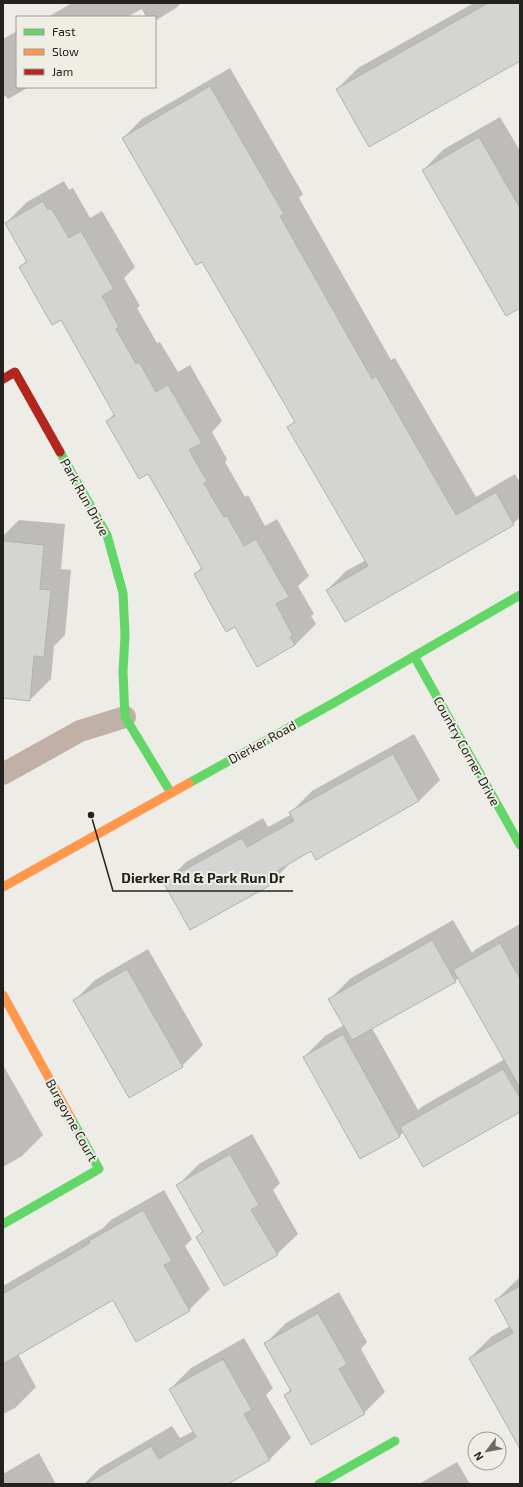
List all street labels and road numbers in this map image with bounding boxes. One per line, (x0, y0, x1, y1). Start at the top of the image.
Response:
street label: Park Run Drive (57, 455, 113, 539)
street label: Country Corner Drive (430, 693, 504, 809)
street label: Dierker Road (225, 717, 299, 767)
street label: Burgoyne Court (43, 1076, 101, 1164)

